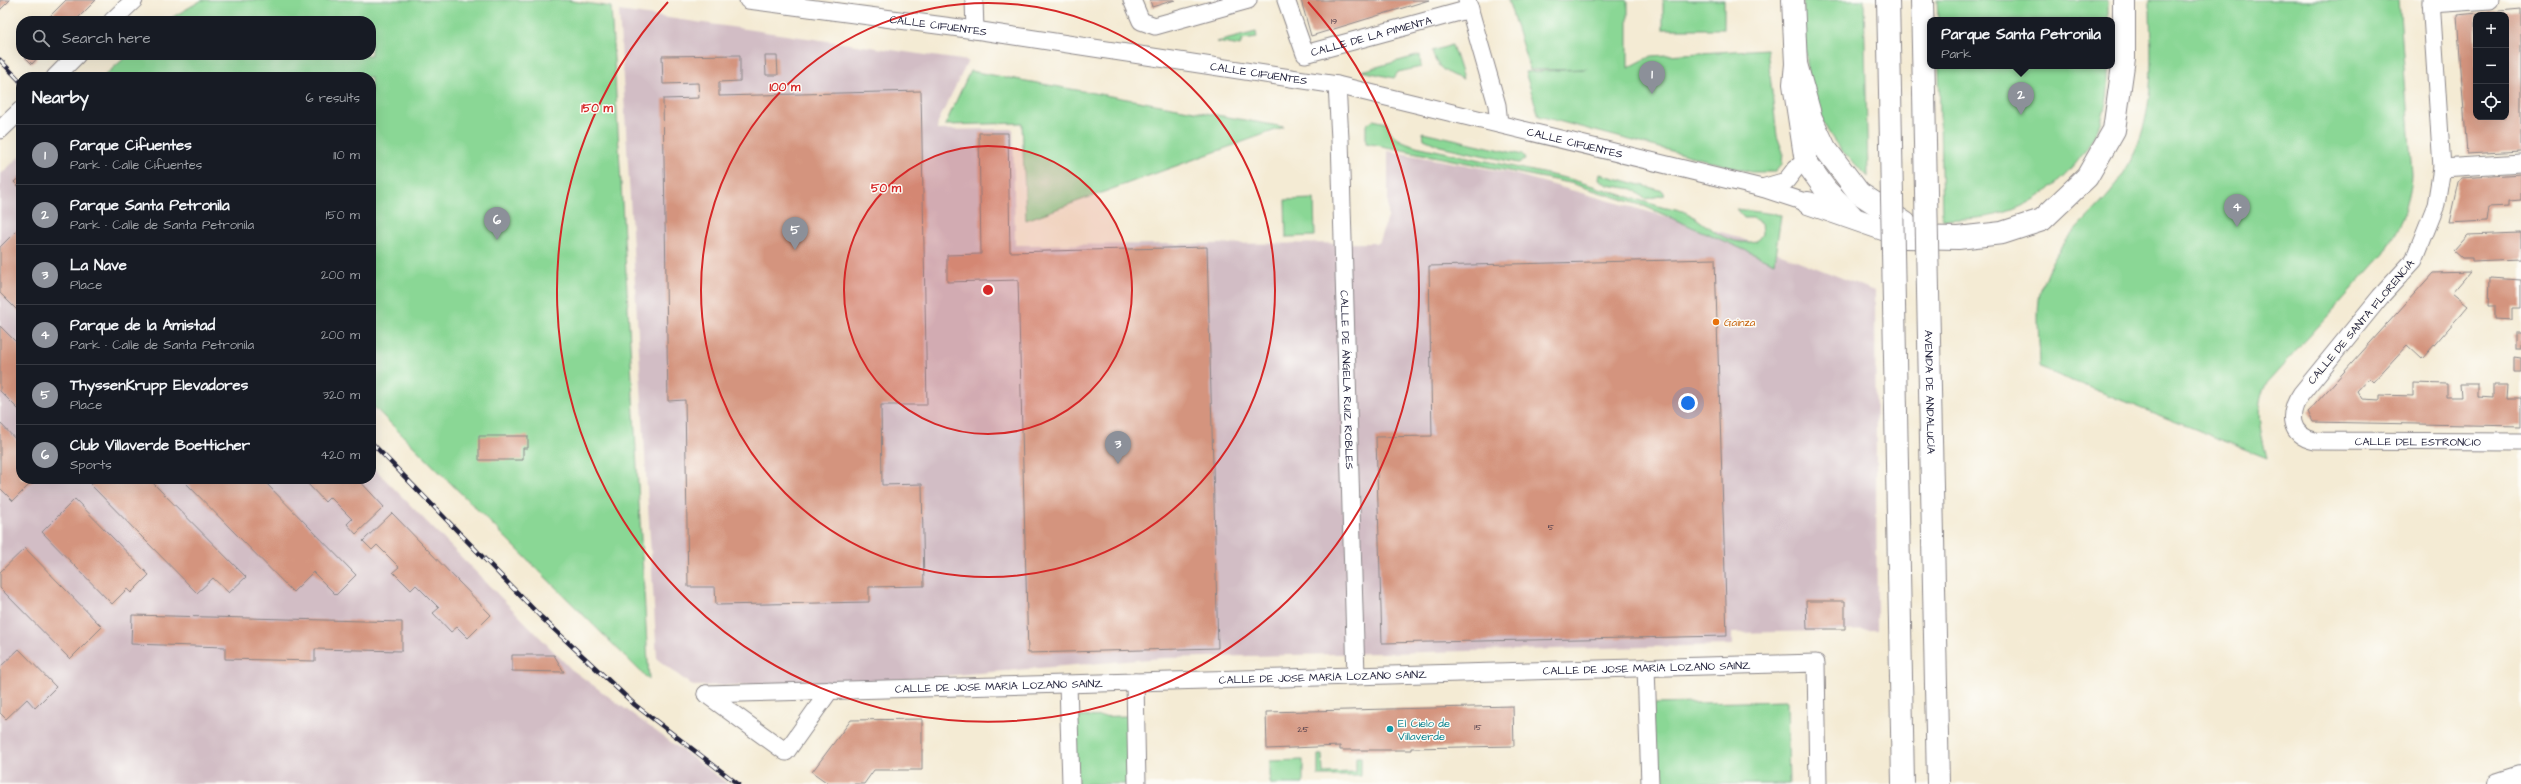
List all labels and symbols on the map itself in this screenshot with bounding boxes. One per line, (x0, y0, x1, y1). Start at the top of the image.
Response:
street label: CALLE CIFUENTES (889, 11, 988, 39)
street label: CALLE DE LA PIMIENTA (1309, 12, 1434, 60)
house number: 19 (1331, 15, 1337, 28)
street label: CALLE CIFUENTES (1209, 58, 1308, 88)
pin: 1 (1639, 61, 1665, 94)
text: 100 m (770, 79, 801, 96)
pin: 2 (2008, 82, 2034, 115)
text: 150 m (581, 100, 614, 117)
street label: CALLE CIFUENTES (1526, 124, 1624, 162)
text: 50 m (871, 180, 902, 197)
pin: 4 (2224, 194, 2250, 227)
pin: 6 (484, 207, 510, 240)
pin: 5 (782, 217, 808, 250)
street label: CALLE DE SANTA FLORENCIA (2304, 256, 2418, 388)
centre of rings (981, 283, 995, 297)
street label: CALLE DE ÁNGELA RUIZ ROBLES (1337, 290, 1357, 470)
place label: Gainza (1724, 315, 1756, 330)
marker: Gainza (1711, 317, 1721, 327)
street label: AVENIDA DE ANDALUCÍA (1921, 330, 1939, 454)
your location (1678, 393, 1698, 413)
pin: 3 (1105, 431, 1131, 464)
street label: CALLE DEL ESTRONCIO (2355, 434, 2482, 449)
house number: 5 (1548, 521, 1555, 534)
street label: CALLE DE JOSE MARÍA LOZANO SAINZ (1542, 657, 1751, 678)
street label: CALLE DE JOSE MARÍA LOZANO SAINZ (1219, 666, 1427, 687)
street label: CALLE DE JOSE MARÍA LOZANO SAINZ (895, 675, 1103, 696)
place label: El Cielo de Villaverde (1398, 716, 1450, 744)
house number: 15 (1474, 721, 1482, 734)
house number: 25 (1297, 723, 1309, 736)
marker: El Cielo de Villaverde (1385, 724, 1395, 734)

